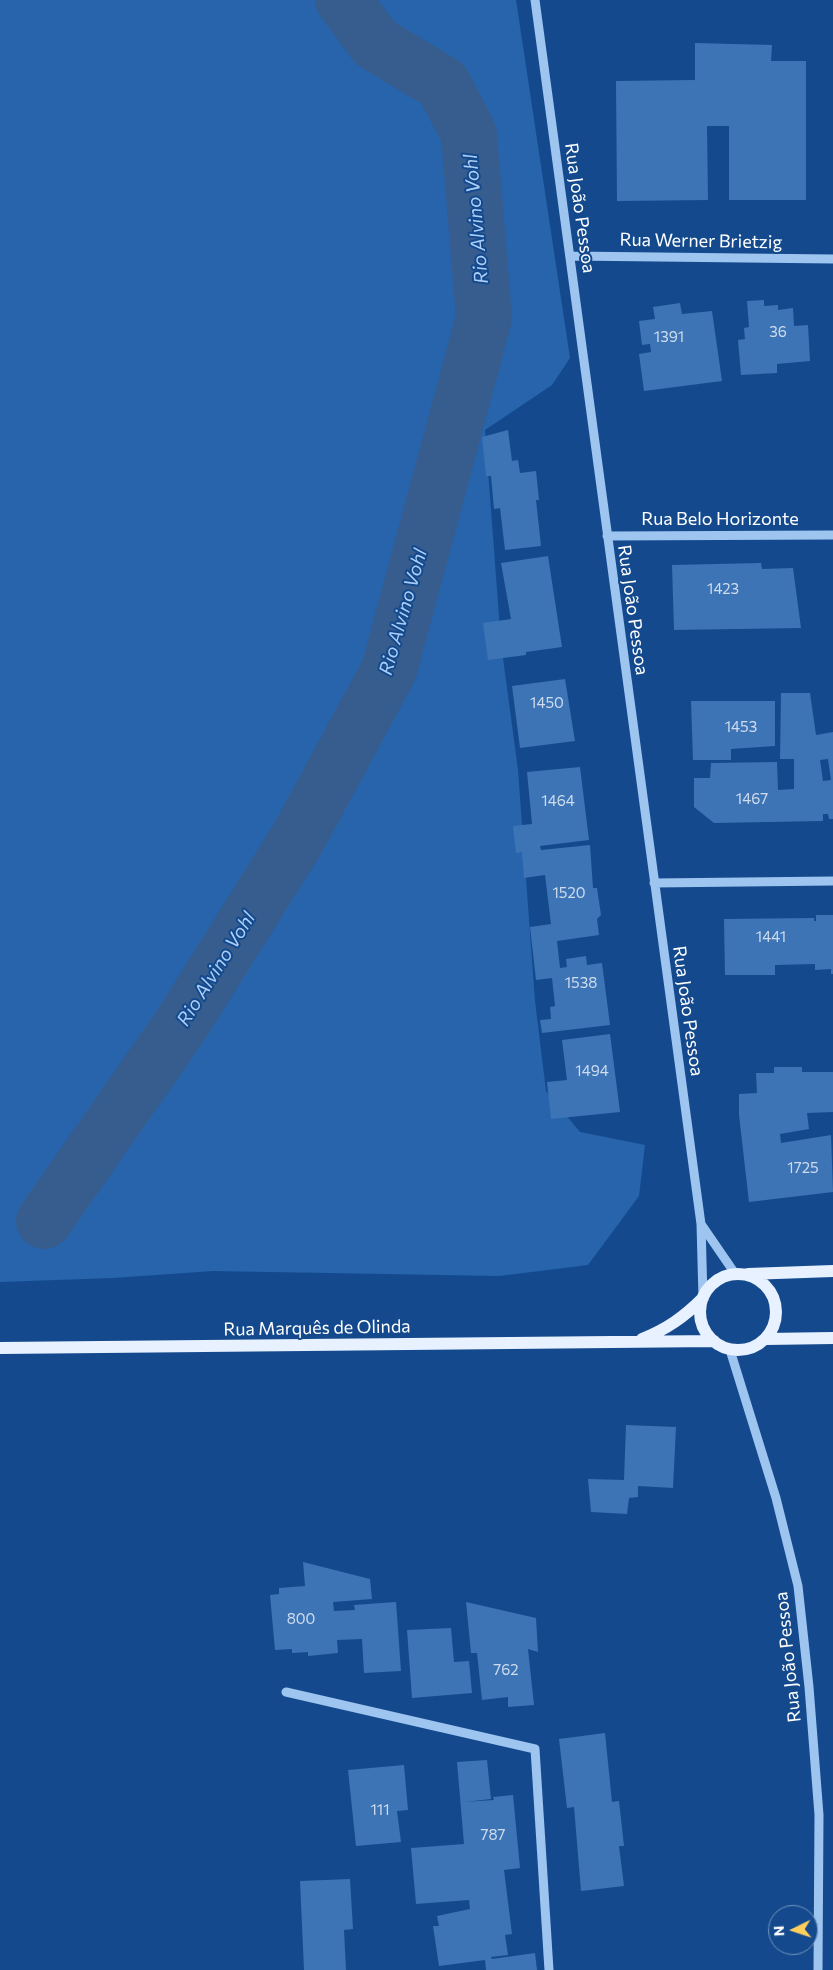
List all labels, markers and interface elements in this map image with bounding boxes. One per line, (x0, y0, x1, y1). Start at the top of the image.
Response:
street label: Rua João Pessoa (560, 141, 600, 275)
water label: Rio Alvino Vohl (459, 153, 493, 285)
street label: Rua Werner Brietzig (620, 229, 782, 253)
house number: 36 (769, 323, 787, 341)
house number: 1391 (654, 328, 684, 346)
street label: Rua Belo Horizonte (641, 508, 799, 530)
street label: Rua João Pessoa (613, 543, 653, 677)
water label: Rio Alvino Vohl (374, 546, 432, 678)
house number: 1423 (707, 580, 739, 598)
house number: 1450 (530, 694, 564, 712)
house number: 1453 (725, 718, 757, 736)
house number: 1467 (736, 790, 768, 808)
house number: 1464 (541, 792, 575, 810)
house number: 1520 (552, 884, 586, 902)
water label: Rio Alvino Vohl (172, 908, 260, 1030)
house number: 1441 (756, 928, 786, 946)
street label: Rua João Pessoa (668, 944, 708, 1078)
house number: 1538 (565, 974, 597, 992)
house number: 1494 (575, 1062, 609, 1080)
house number: 1725 (787, 1159, 819, 1177)
street label: Rua Marquês de Olinda (223, 1316, 411, 1340)
street label: Rua João Pessoa (770, 1591, 806, 1723)
house number: 800 (287, 1610, 315, 1628)
house number: 762 (493, 1661, 519, 1679)
house number: 111 (370, 1801, 390, 1819)
house number: 787 (481, 1826, 505, 1844)
north arrow (768, 1905, 818, 1955)
text: N (770, 1925, 787, 1937)

